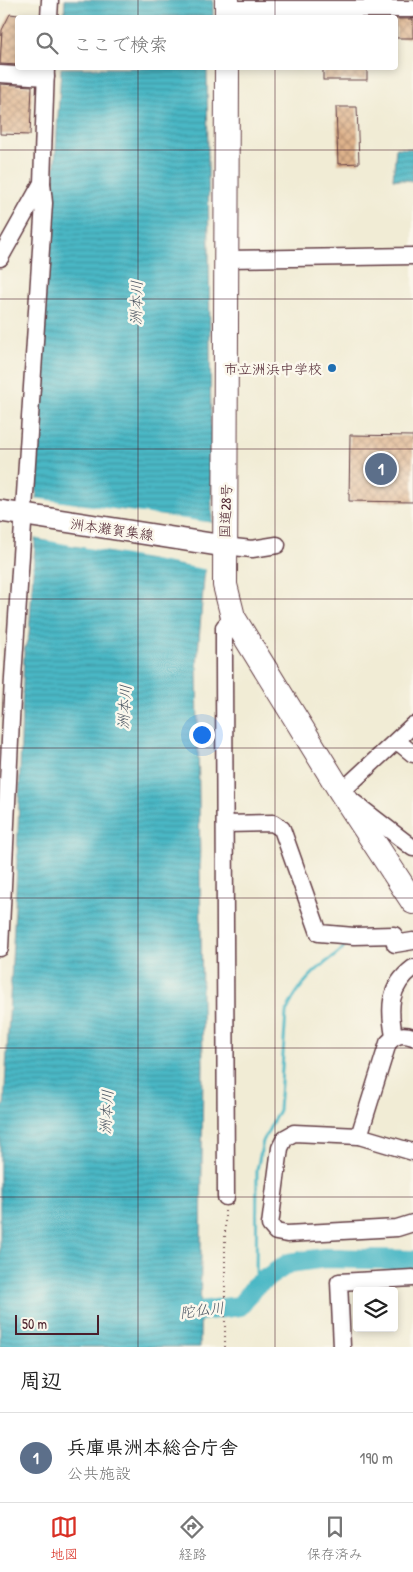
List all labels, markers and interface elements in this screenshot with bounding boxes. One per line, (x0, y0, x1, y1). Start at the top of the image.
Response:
search box (15, 15, 398, 70)
icon: search (33, 29, 61, 57)
text: ここで検索 (73, 31, 168, 57)
water label: 洲本川 (125, 280, 147, 326)
place label: 市立洲浜中学校 (224, 359, 322, 378)
marker: 市立洲浜中学校 (326, 362, 338, 374)
pin: 1 (365, 450, 397, 488)
street label: 国道28号 (215, 483, 235, 539)
street label: 洲本灘賀集線 (69, 514, 155, 544)
water label: 洲本川 (112, 684, 136, 730)
your location (189, 722, 215, 748)
water label: 洲本川 (94, 1089, 118, 1135)
map controls (353, 1287, 398, 1332)
button: layers (353, 1287, 398, 1332)
water label: 陀仏川 (178, 1297, 226, 1323)
scale bar (15, 1312, 99, 1335)
text: 50 m (22, 1314, 47, 1333)
text: 周辺 (20, 1366, 62, 1395)
text: 兵庫県洲本総合庁舎 (67, 1434, 238, 1460)
text: 1 (33, 1447, 39, 1469)
text: 190 m (360, 1447, 393, 1469)
text: 公共施設 (67, 1462, 131, 1484)
tab: 地図 (50, 1513, 78, 1563)
tab: 経路 (178, 1513, 206, 1563)
tab: 保存済み (307, 1513, 363, 1563)

